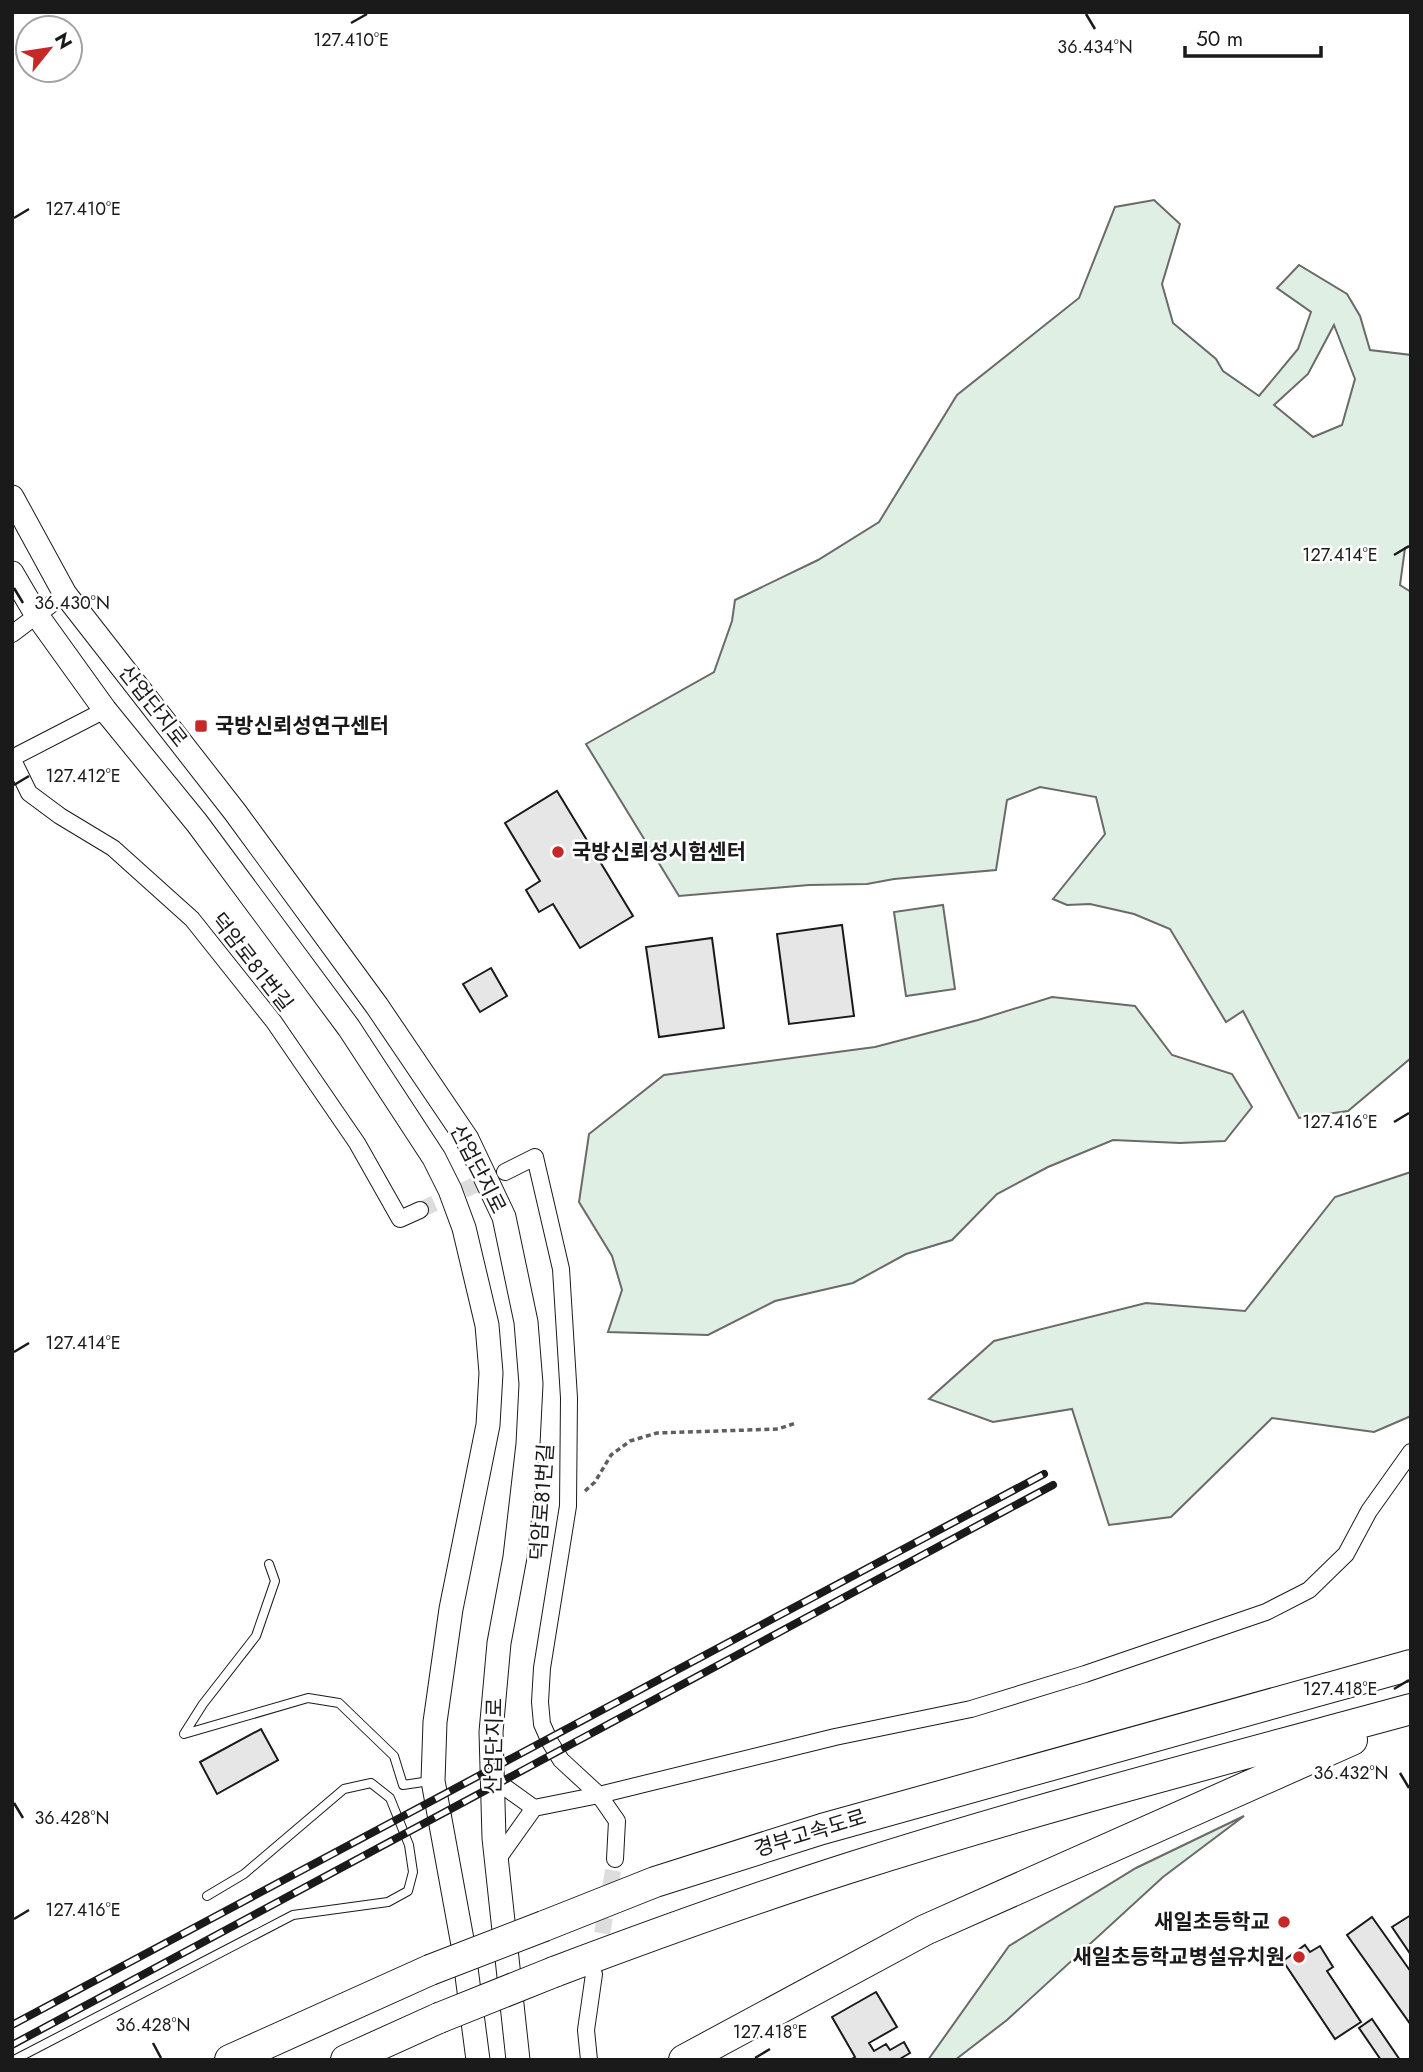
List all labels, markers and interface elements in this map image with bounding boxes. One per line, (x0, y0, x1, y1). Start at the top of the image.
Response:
north arrow (14, 14, 84, 84)
scale bar (1185, 14, 1322, 58)
text: 50 m (1196, 24, 1243, 54)
text: N (48, 27, 79, 54)
text: 127.410°E (313, 27, 389, 53)
text: 36.434°N (1057, 34, 1133, 60)
text: 127.410°E (45, 196, 121, 222)
text: 127.414°E (1302, 542, 1378, 568)
text: 36.430°N (34, 590, 110, 616)
street label: 산업단지로 (111, 659, 195, 753)
place label: 국방신뢰성연구센터 (215, 711, 389, 741)
marker: 국방신뢰성연구센터 (193, 718, 209, 734)
text: 127.412°E (45, 763, 121, 789)
place label: 국방신뢰성시험센터 (572, 837, 746, 867)
marker: 국방신뢰성시험센터 (550, 844, 566, 860)
street label: 덕암로81번길 (204, 906, 300, 1018)
text: 127.416°E (1302, 1109, 1378, 1135)
street label: 산업단지로 (443, 1119, 513, 1219)
text: 127.414°E (45, 1330, 121, 1356)
street label: 덕암로81번길 (523, 1442, 561, 1562)
text: 127.418°E (1303, 1676, 1377, 1702)
street label: 산업단지로 (478, 1697, 510, 1795)
text: 36.432°N (1313, 1760, 1389, 1786)
street label: 경부고속도로 (750, 1802, 870, 1864)
text: 36.428°N (34, 1805, 110, 1831)
text: 127.416°E (45, 1897, 121, 1923)
place label: 새일초등학교 (1154, 1907, 1270, 1937)
marker: 새일초등학교 (1276, 1914, 1292, 1930)
place label: 새일초등학교병설유치원 (1072, 1942, 1285, 1972)
marker: 새일초등학교병설유치원 (1291, 1949, 1307, 1965)
text: 36.428°N (115, 2012, 191, 2038)
text: 127.418°E (733, 2019, 807, 2045)

